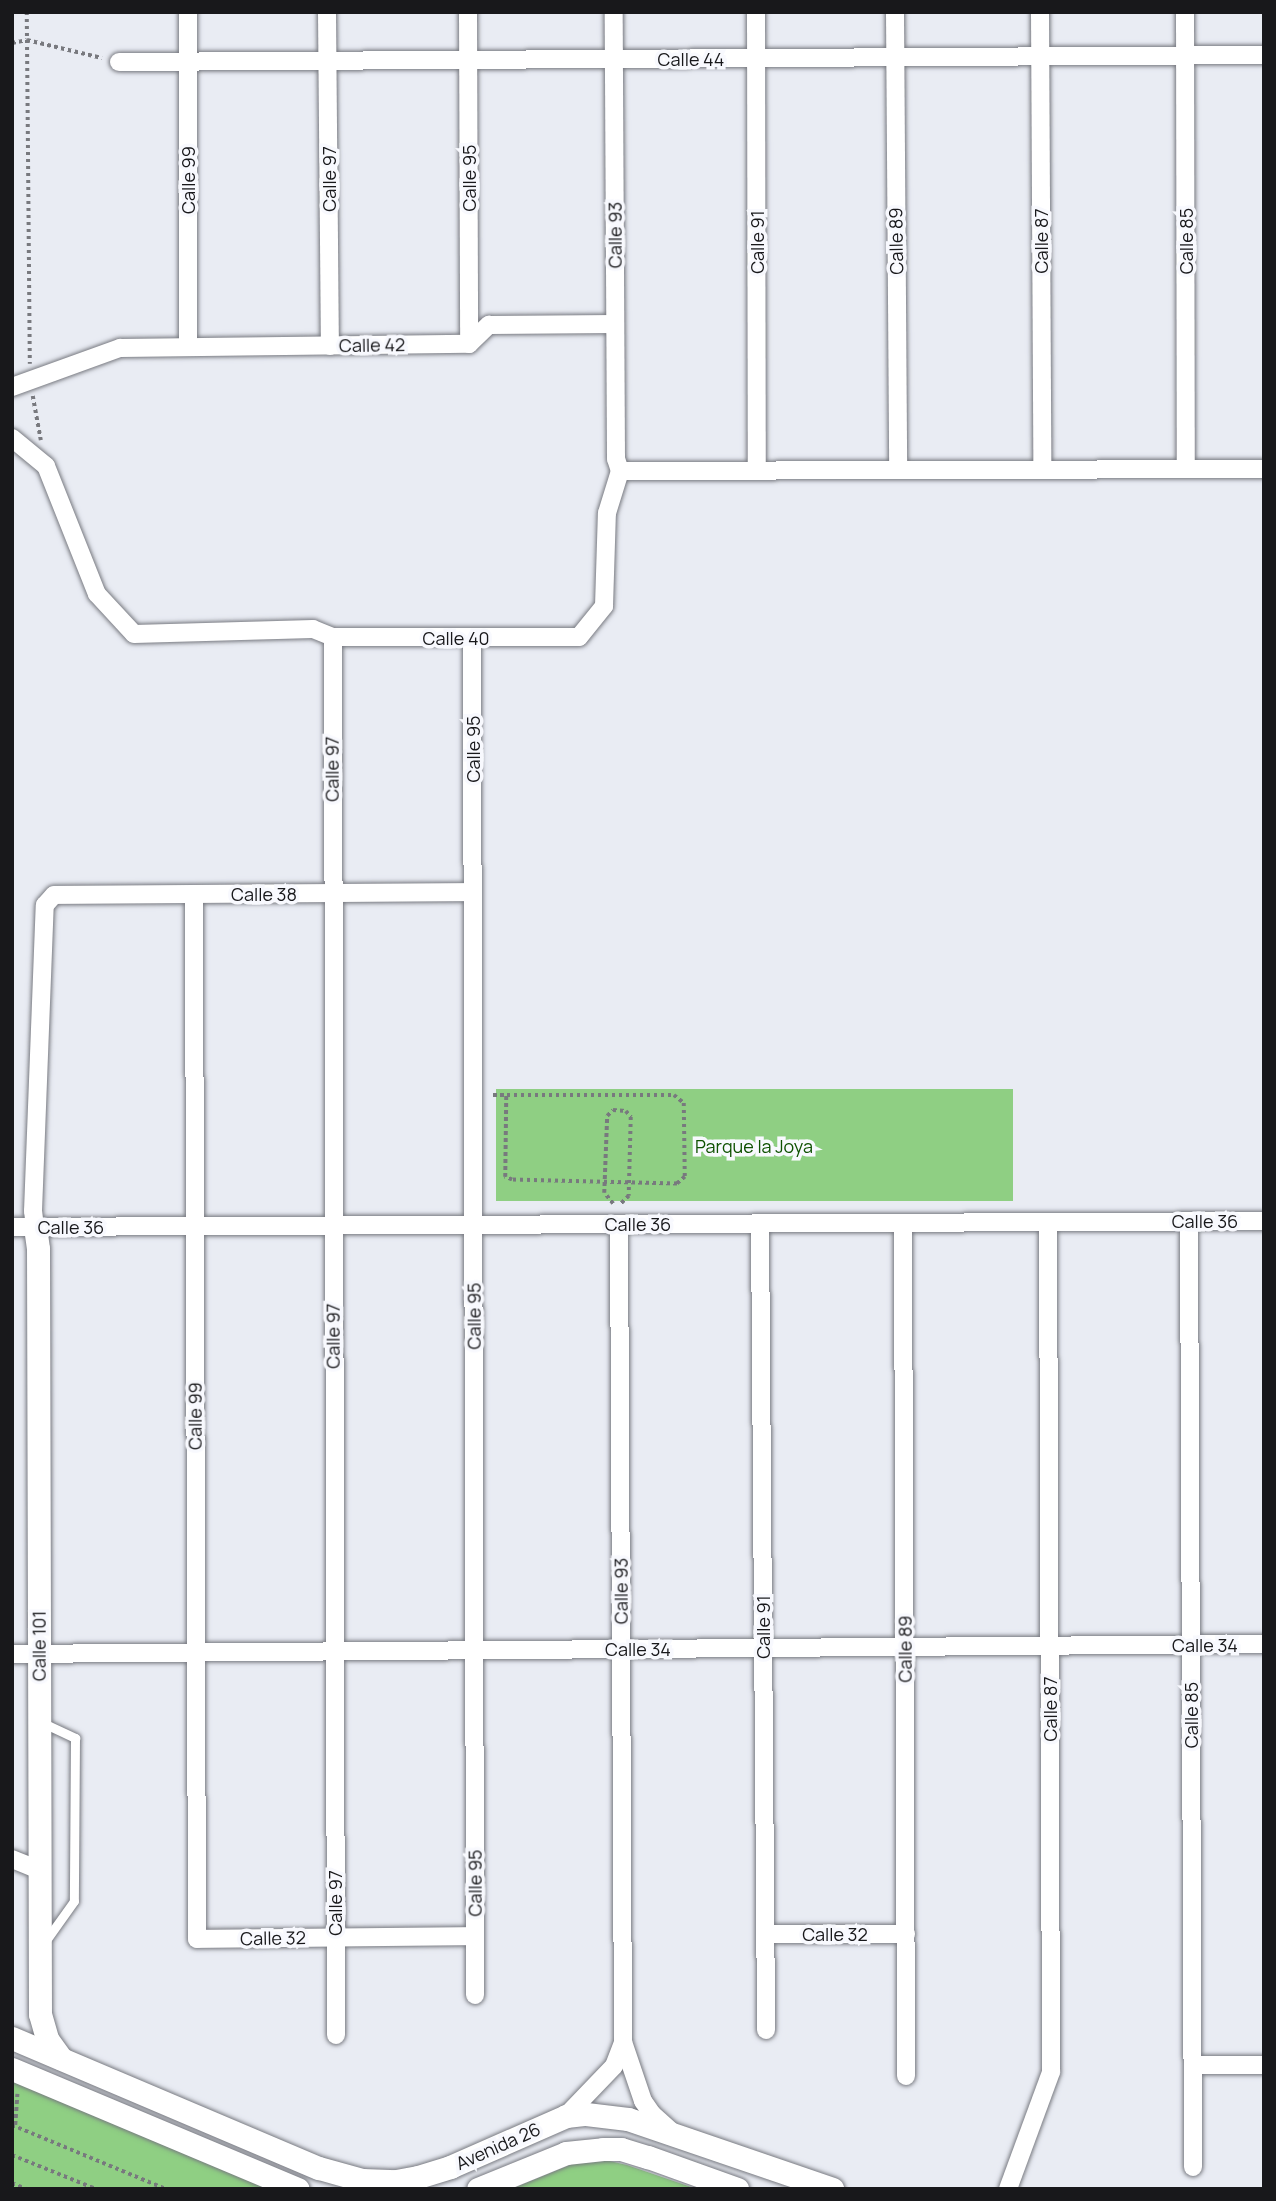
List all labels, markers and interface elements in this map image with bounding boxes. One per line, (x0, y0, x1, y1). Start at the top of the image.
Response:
street label: Calle 44 (658, 48, 724, 70)
street label: Calle 95 (458, 145, 480, 211)
street label: Calle 99 (177, 146, 199, 214)
street label: Calle 97 (318, 146, 340, 212)
street label: Calle 93 (604, 202, 626, 268)
street label: Calle 89 (885, 207, 907, 275)
street label: Calle 85 (1175, 208, 1197, 274)
street label: Calle 87 (1030, 209, 1052, 273)
street label: Calle 91 (746, 210, 768, 274)
street label: Calle 42 (339, 334, 405, 356)
street label: Calle 40 (423, 627, 489, 649)
street label: Calle 95 (462, 716, 484, 782)
street label: Calle 97 (321, 736, 343, 802)
street label: Calle 38 (231, 883, 297, 905)
park label: Parque la Joya (695, 1135, 813, 1157)
street label: Calle 36 (1172, 1210, 1238, 1232)
street label: Calle 36 (605, 1213, 671, 1235)
street label: Calle 36 (38, 1216, 104, 1238)
street label: Calle 95 (463, 1283, 485, 1349)
street label: Calle 97 (322, 1303, 344, 1369)
street label: Calle 99 (184, 1382, 206, 1450)
street label: Calle 93 (610, 1558, 632, 1624)
street label: Calle 91 (752, 1595, 774, 1659)
street label: Calle 101 (28, 1611, 50, 1681)
street label: Calle 89 (894, 1615, 916, 1683)
street label: Calle 34 (1172, 1634, 1238, 1656)
street label: Calle 34 (605, 1638, 671, 1660)
street label: Calle 87 (1039, 1677, 1061, 1741)
street label: Calle 85 (1180, 1682, 1202, 1748)
street label: Calle 95 (464, 1850, 486, 1916)
street label: Calle 97 (324, 1870, 346, 1936)
street label: Calle 32 (802, 1923, 868, 1945)
street label: Calle 32 (240, 1927, 306, 1949)
street label: Avenida 26 (452, 2118, 544, 2174)

